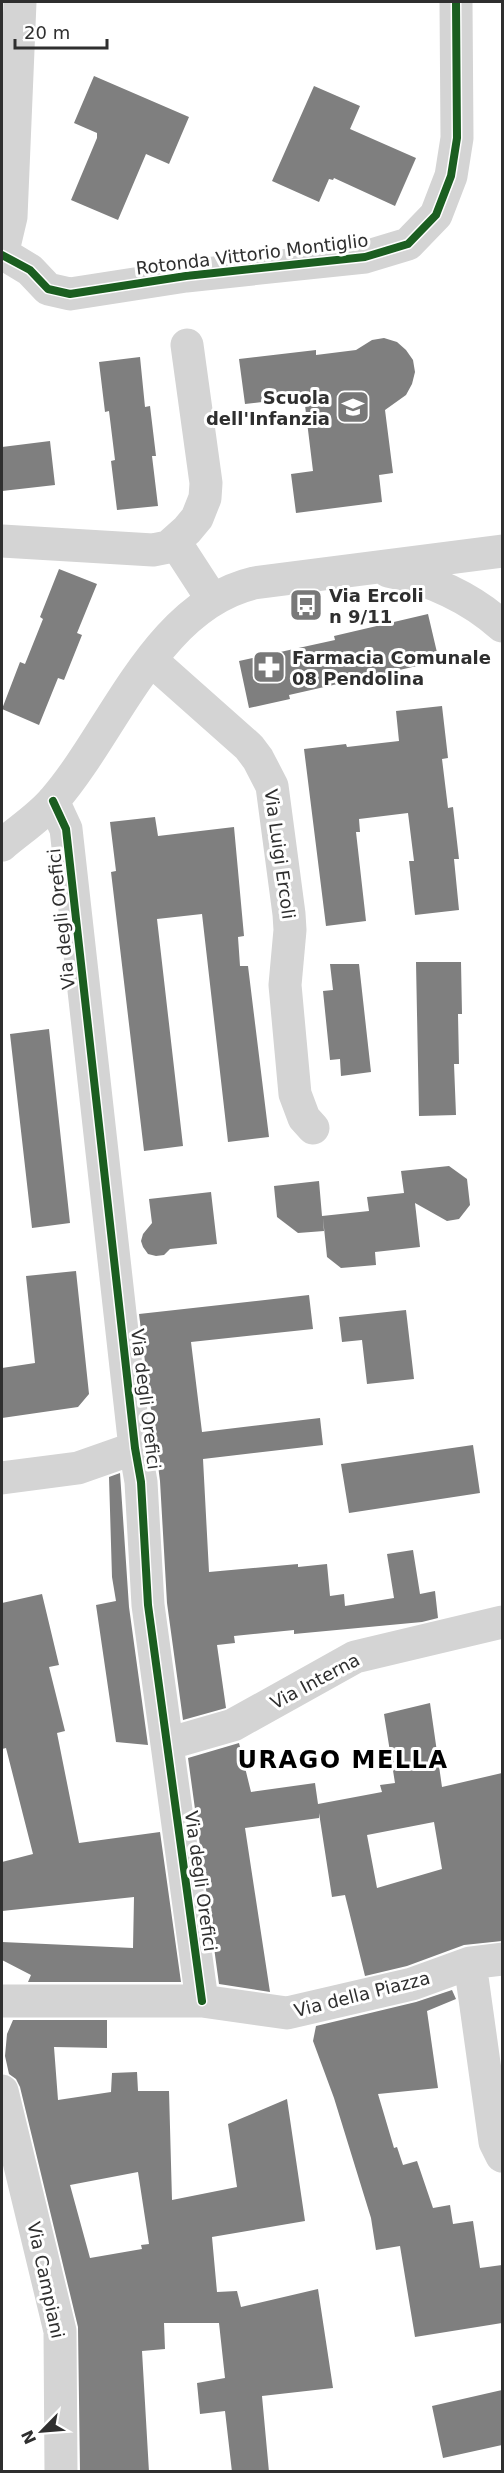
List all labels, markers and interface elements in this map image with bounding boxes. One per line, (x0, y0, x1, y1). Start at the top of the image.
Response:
scale bar (15, 12, 106, 50)
text: 20 m (24, 22, 70, 43)
street label: Rotonda Vittorio Montiglio (135, 229, 369, 279)
place label: Scuola dell'Infanzia (206, 387, 330, 429)
school or university icon: Scuola dell'Infanzia (335, 389, 371, 425)
place label: Via Ercoli n 9/11 (329, 585, 424, 627)
bus stop icon: Via Ercoli n 9/11 (288, 587, 324, 623)
place label: Farmacia Comunale 08 Pendolina (292, 647, 491, 689)
pharmacy icon: Farmacia Comunale 08 Pendolina (251, 649, 287, 685)
street label: Via Luigi Ercoli (260, 788, 300, 920)
street label: Via degli Orefici (43, 847, 79, 991)
street label: Via degli Orefici (127, 1327, 165, 1471)
street label: Via Interna (267, 1649, 363, 1713)
district label: URAGO MELLA (238, 1746, 448, 1774)
street label: Via degli Orefici (181, 1809, 221, 1953)
street label: Via della Piazza (292, 1967, 432, 2021)
street label: Via Campiani (23, 2220, 69, 2340)
north arrow (12, 2401, 72, 2461)
text: N (17, 2427, 40, 2447)

